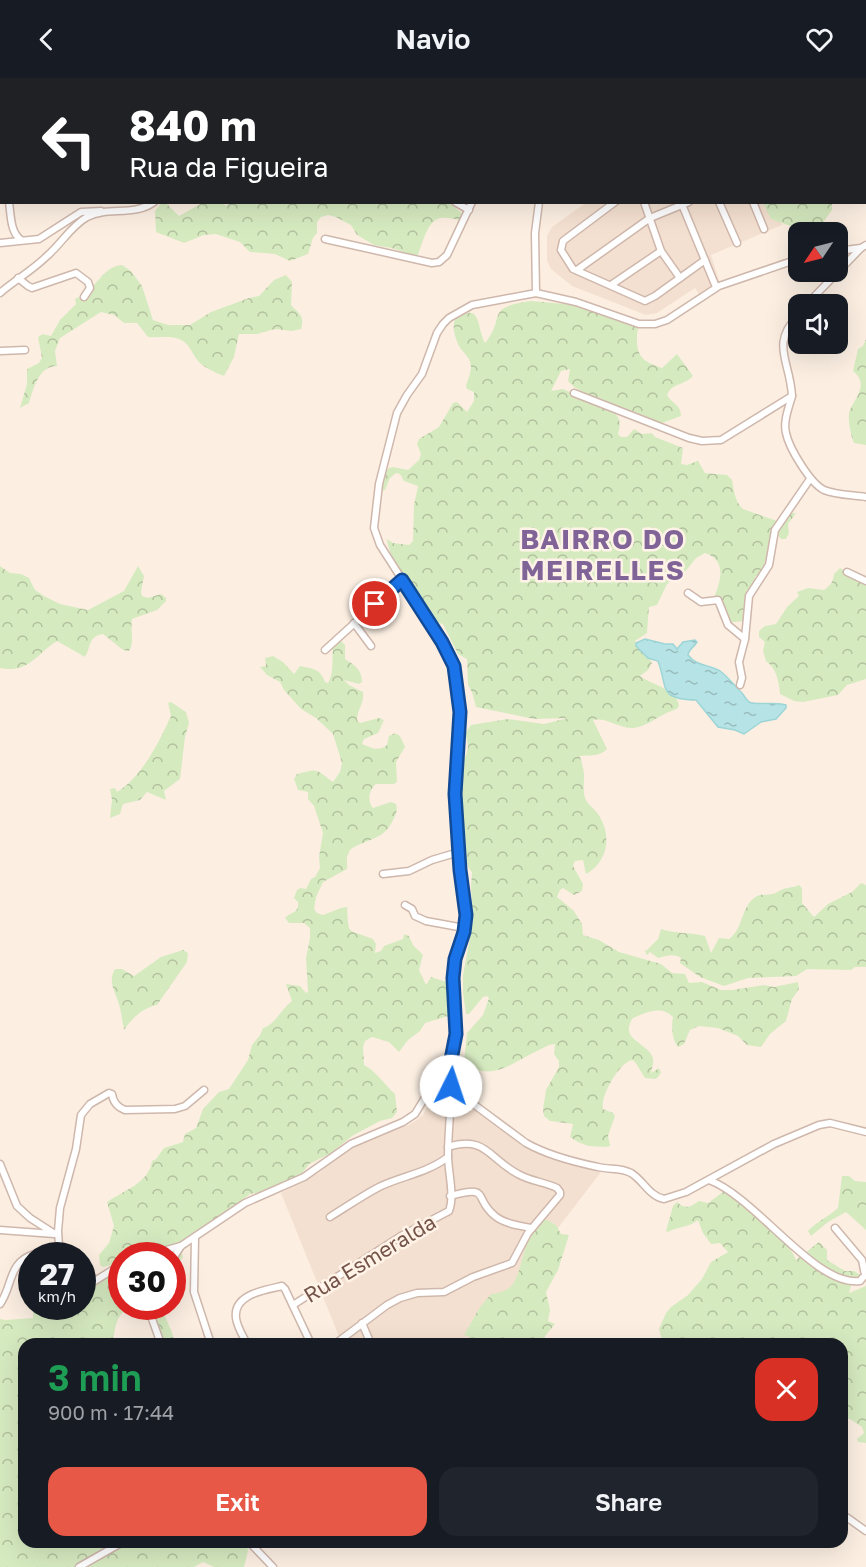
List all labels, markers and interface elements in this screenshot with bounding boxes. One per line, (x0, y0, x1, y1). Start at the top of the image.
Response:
icon: back (30, 23, 63, 56)
text: Navio (396, 23, 470, 55)
icon: heart (803, 23, 836, 56)
text: 840 m (129, 100, 257, 150)
icon: left (30, 102, 108, 180)
text: Rua da Figueira (129, 151, 328, 183)
north arrow (788, 222, 848, 282)
map controls (788, 222, 848, 354)
button: sound (788, 294, 848, 354)
district label: BAIRRO DO MEIRELLES (520, 523, 686, 586)
pin (349, 578, 400, 629)
icon: arrive (358, 587, 391, 620)
position arrow (419, 1054, 483, 1118)
street label: Rua Esmeralda (299, 1208, 440, 1308)
speed limit sign: 30 (108, 1242, 186, 1320)
text: 27 (40, 1256, 74, 1292)
text: km/h (38, 1287, 76, 1305)
text: 3 min (48, 1356, 142, 1399)
button: close (755, 1358, 818, 1421)
text: 900 m · 17:44 (48, 1400, 174, 1424)
button: Exit (48, 1467, 427, 1536)
button: Share (439, 1467, 818, 1536)

